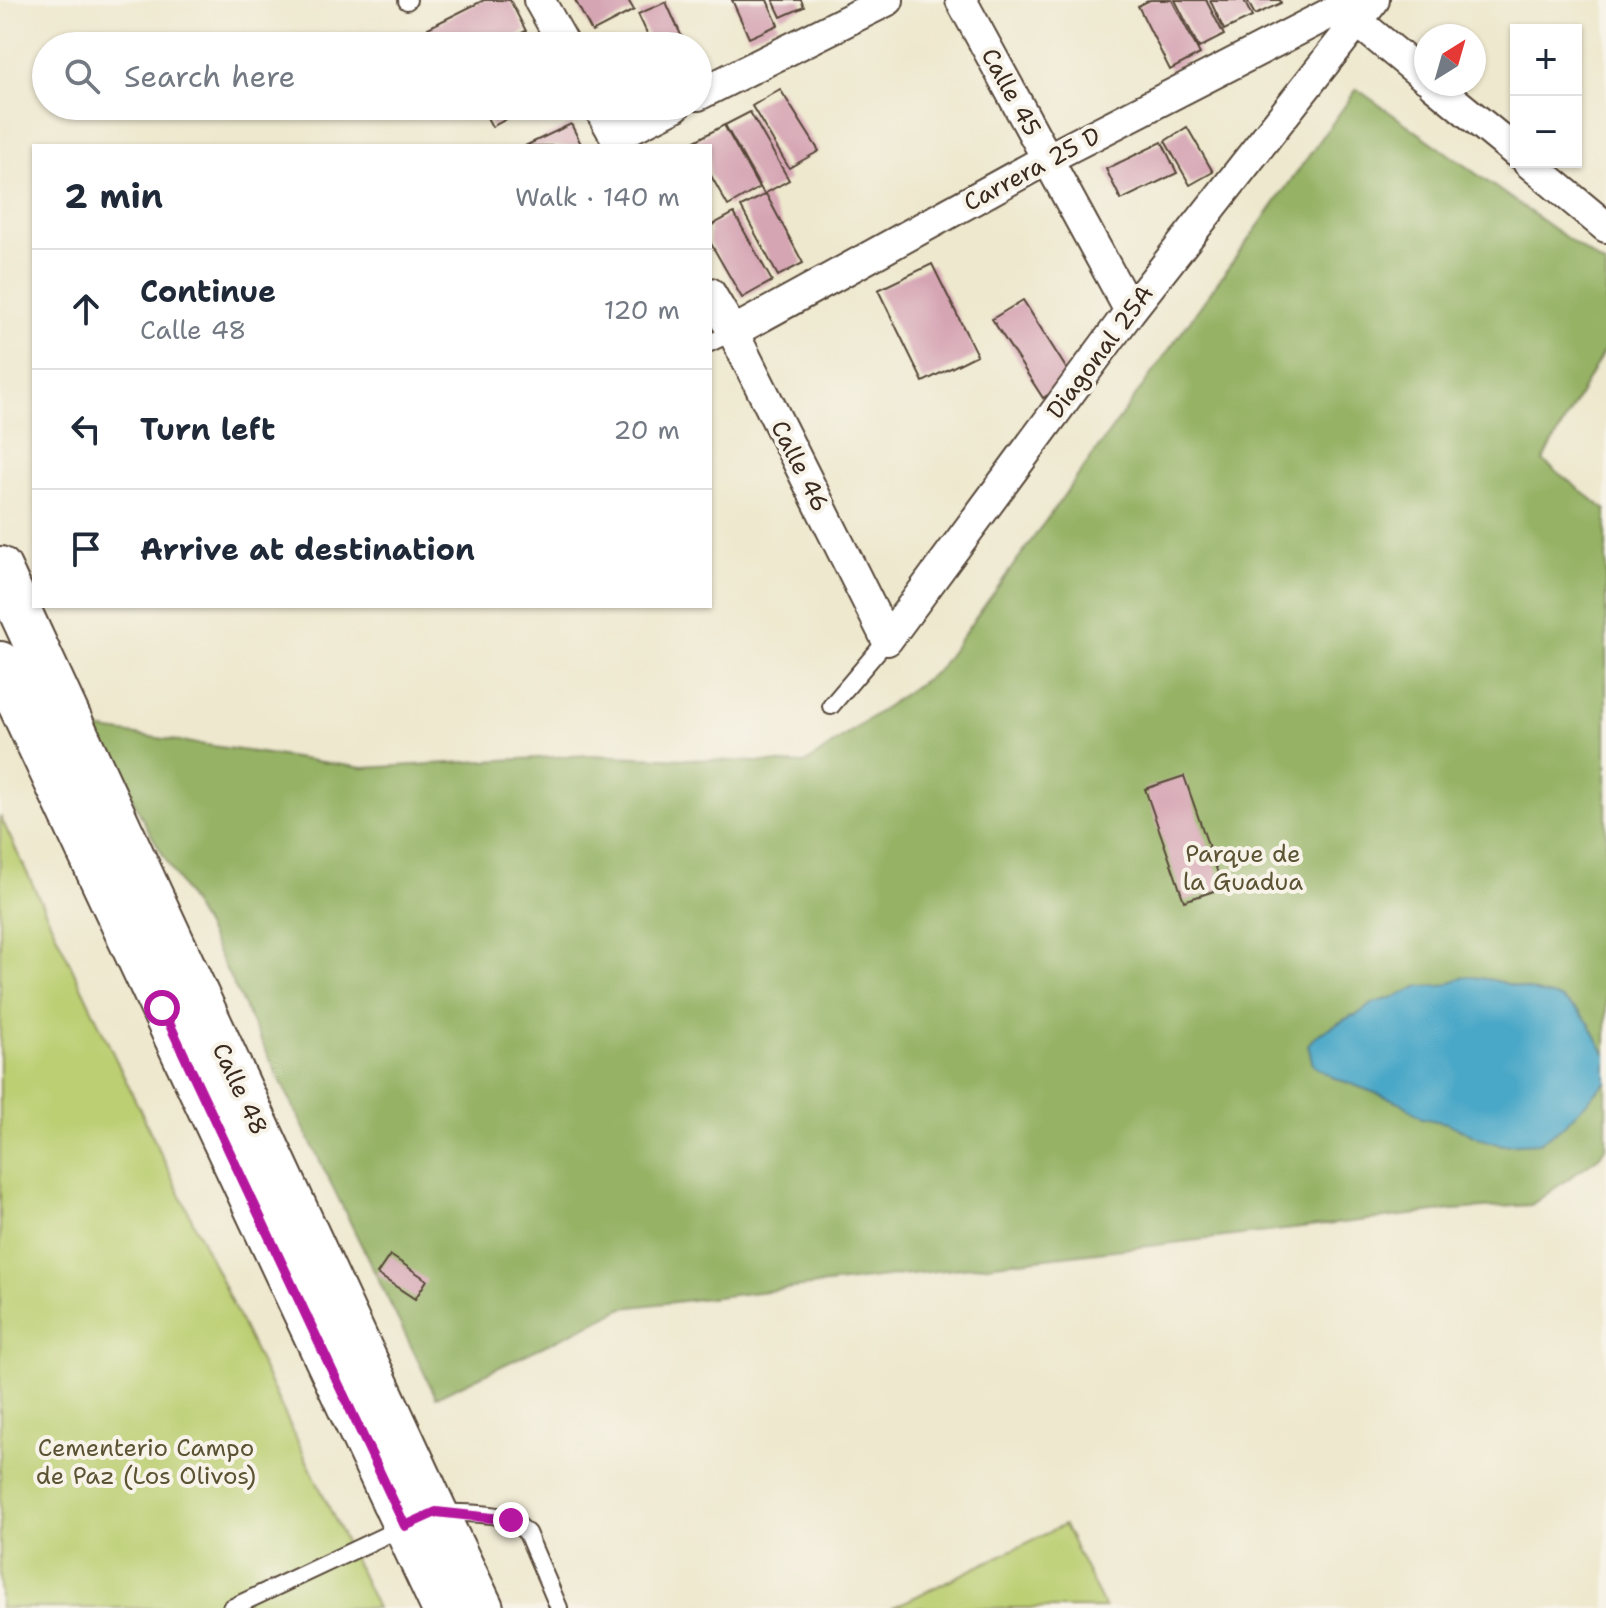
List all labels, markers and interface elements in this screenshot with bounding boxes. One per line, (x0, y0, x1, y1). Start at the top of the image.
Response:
north arrow (1414, 24, 1486, 96)
map controls (1510, 24, 1582, 168)
button: + (1510, 24, 1582, 96)
search box (32, 32, 712, 120)
street label: Calle 45 (974, 42, 1048, 142)
icon: search (60, 54, 104, 98)
text: Search here (124, 56, 295, 97)
button: − (1510, 96, 1582, 168)
street label: Carrera 25 D (958, 120, 1106, 218)
text: 2 min (64, 173, 163, 219)
text: Walk · 140 m (515, 179, 680, 214)
text: Continue (140, 271, 276, 312)
street label: Diagonal 25A (1039, 279, 1161, 425)
icon: ahead (64, 287, 108, 331)
text: 120 m (604, 292, 680, 327)
text: Calle 48 (140, 312, 246, 347)
icon: left (64, 407, 108, 451)
text: Turn left (140, 409, 275, 450)
text: 20 m (613, 412, 680, 447)
street label: Calle 46 (763, 415, 837, 517)
icon: arrive (64, 527, 108, 571)
text: Arrive at destination (140, 529, 475, 570)
park label: Parque de la Guadua (1183, 838, 1303, 898)
route start (144, 990, 180, 1026)
street label: Calle 48 (205, 1038, 275, 1140)
park label: Cementerio Campo de Paz (Los Olivos) (36, 1432, 256, 1492)
route end (493, 1502, 529, 1538)

